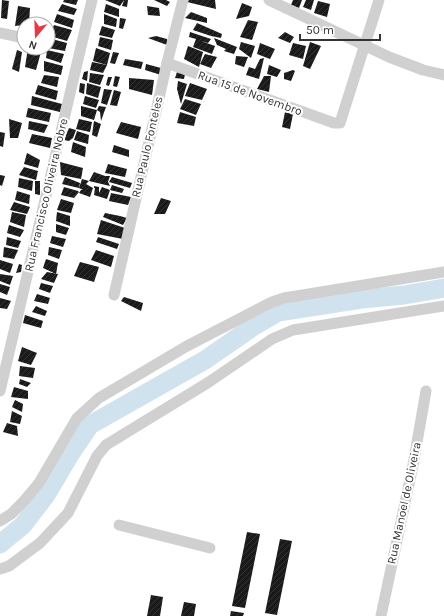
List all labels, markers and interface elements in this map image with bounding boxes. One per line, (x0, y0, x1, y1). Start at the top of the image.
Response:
north arrow (16, 16, 56, 56)
scale bar (300, 16, 380, 42)
text: 50 m (306, 23, 334, 37)
text: N (27, 38, 39, 52)
street label: Rua 15 de Novembro (196, 68, 304, 118)
street label: Rua Paulo Fonteles (129, 95, 165, 199)
street label: Rua Francisco Oliveira Nobre (22, 117, 70, 273)
street label: Rua Manoel de Oliveira (384, 441, 424, 565)

